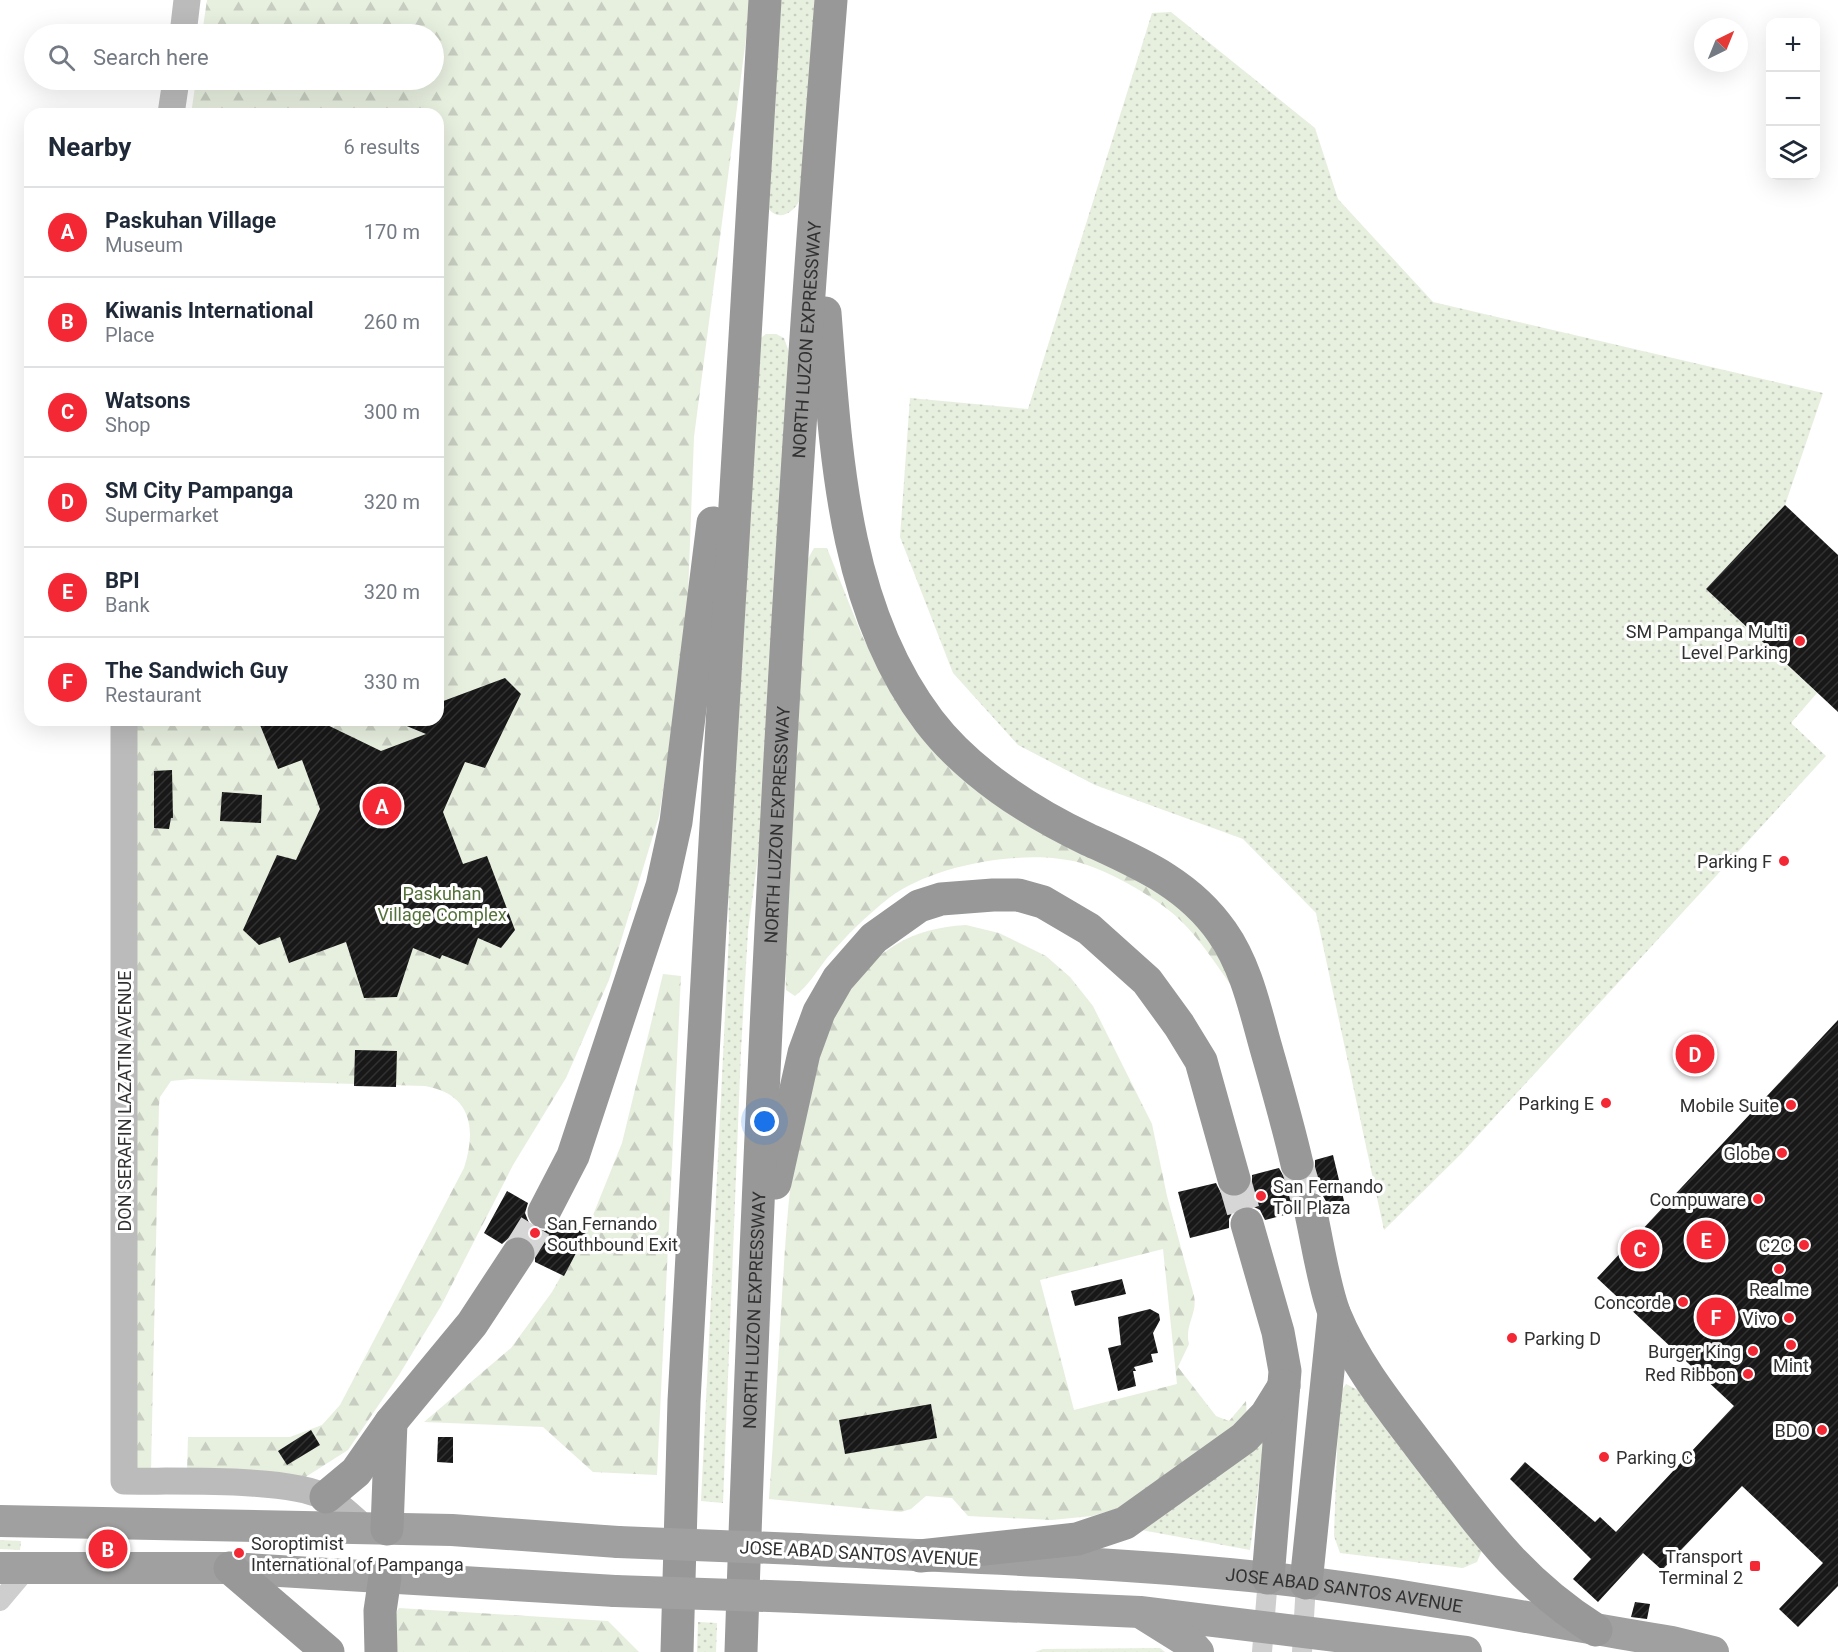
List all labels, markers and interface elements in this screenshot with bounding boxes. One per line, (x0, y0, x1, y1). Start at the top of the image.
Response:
north arrow (1694, 18, 1748, 72)
map controls (1766, 18, 1820, 180)
button: + (1766, 18, 1820, 72)
search box (24, 24, 444, 90)
icon: search (45, 41, 78, 74)
text: Search here (93, 45, 209, 70)
button: − (1766, 72, 1820, 126)
button: layers (1766, 126, 1820, 180)
text: Nearby (48, 132, 131, 162)
text: 6 results (344, 135, 420, 159)
text: Paskuhan Village (105, 208, 276, 233)
text: A (61, 220, 74, 244)
text: 170 m (364, 220, 420, 244)
street label: NORTH LUZON EXPRESSWAY (787, 220, 825, 459)
text: Museum (105, 233, 183, 257)
text: Kiwanis International (105, 298, 314, 323)
text: B (61, 310, 74, 334)
text: 260 m (364, 310, 420, 334)
text: Place (105, 323, 154, 347)
text: Watsons (105, 388, 190, 413)
text: C (61, 400, 74, 424)
text: 300 m (364, 400, 420, 424)
text: Shop (105, 413, 151, 437)
text: SM City Pampanga (105, 478, 293, 503)
text: D (61, 490, 74, 514)
text: 320 m (364, 490, 420, 514)
text: Supermarket (105, 503, 219, 527)
text: BPI (105, 568, 140, 593)
text: E (62, 580, 73, 604)
text: 320 m (364, 580, 420, 604)
text: Bank (105, 593, 150, 617)
place label: SM Pampanga Multi Level Parking (1626, 621, 1788, 663)
marker: SM Pampanga Multi Level Parking (1793, 634, 1807, 648)
text: The Sandwich Guy (105, 658, 288, 683)
text: F (62, 670, 73, 694)
text: 330 m (364, 670, 420, 694)
text: Restaurant (105, 683, 202, 707)
street label: NORTH LUZON EXPRESSWAY (760, 705, 793, 944)
pin: A (362, 784, 401, 828)
place label: Parking F (1697, 851, 1772, 872)
marker: Parking F (1777, 854, 1791, 868)
park label: Paskuhan Village Complex (377, 883, 507, 925)
street label: DON SERAFIN LAZATIN AVENUE (114, 971, 135, 1231)
pin: D (1676, 1032, 1714, 1076)
place label: Parking E (1519, 1093, 1594, 1114)
place label: Mobile Suite (1680, 1095, 1779, 1116)
marker: Parking E (1599, 1096, 1613, 1110)
marker: Mobile Suite (1784, 1098, 1798, 1112)
your location (750, 1107, 779, 1136)
place label: Globe (1723, 1143, 1770, 1164)
marker: Globe (1775, 1146, 1789, 1160)
place label: San Fernando Toll Plaza (1273, 1176, 1383, 1218)
marker: San Fernando Toll Plaza (1254, 1189, 1268, 1203)
place label: Compuware (1649, 1189, 1746, 1210)
street label: NORTH LUZON EXPRESSWAY (738, 1191, 769, 1429)
marker: Compuware (1751, 1192, 1765, 1206)
place label: San Fernando Southbound Exit (547, 1213, 678, 1255)
pin: E (1686, 1218, 1726, 1262)
marker: San Fernando Southbound Exit (528, 1226, 542, 1240)
pin: C (1620, 1226, 1660, 1272)
place label: C2C (1758, 1235, 1792, 1256)
marker: C2C (1797, 1238, 1811, 1252)
marker: Realme (1772, 1262, 1786, 1276)
place label: Realme (1749, 1279, 1809, 1300)
place label: Concorde (1594, 1292, 1671, 1313)
pin: F (1696, 1294, 1736, 1340)
marker: Concorde (1676, 1295, 1690, 1309)
place label: Vivo (1742, 1308, 1777, 1329)
marker: Vivo (1782, 1311, 1796, 1325)
place label: Parking D (1524, 1328, 1601, 1349)
marker: Parking D (1505, 1331, 1519, 1345)
marker: Mint (1784, 1338, 1798, 1352)
place label: Burger King (1648, 1341, 1741, 1362)
marker: Burger King (1746, 1344, 1760, 1358)
place label: Mint (1773, 1355, 1809, 1376)
place label: Red Ribbon (1645, 1364, 1736, 1385)
marker: Red Ribbon (1741, 1367, 1755, 1381)
place label: BDO (1775, 1420, 1810, 1441)
marker: BDO (1815, 1423, 1829, 1437)
place label: Parking C (1616, 1447, 1693, 1468)
marker: Parking C (1597, 1450, 1611, 1464)
pin: B (88, 1526, 128, 1572)
place label: Soroptimist International of Pampanga (251, 1533, 464, 1575)
street label: JOSE ABAD SANTOS AVENUE (739, 1536, 979, 1570)
marker: Soroptimist International of Pampanga (232, 1546, 246, 1560)
place label: Transport Terminal 2 (1659, 1546, 1743, 1588)
marker: Transport Terminal 2 (1748, 1559, 1762, 1573)
street label: JOSE ABAD SANTOS AVENUE (1225, 1563, 1464, 1616)

